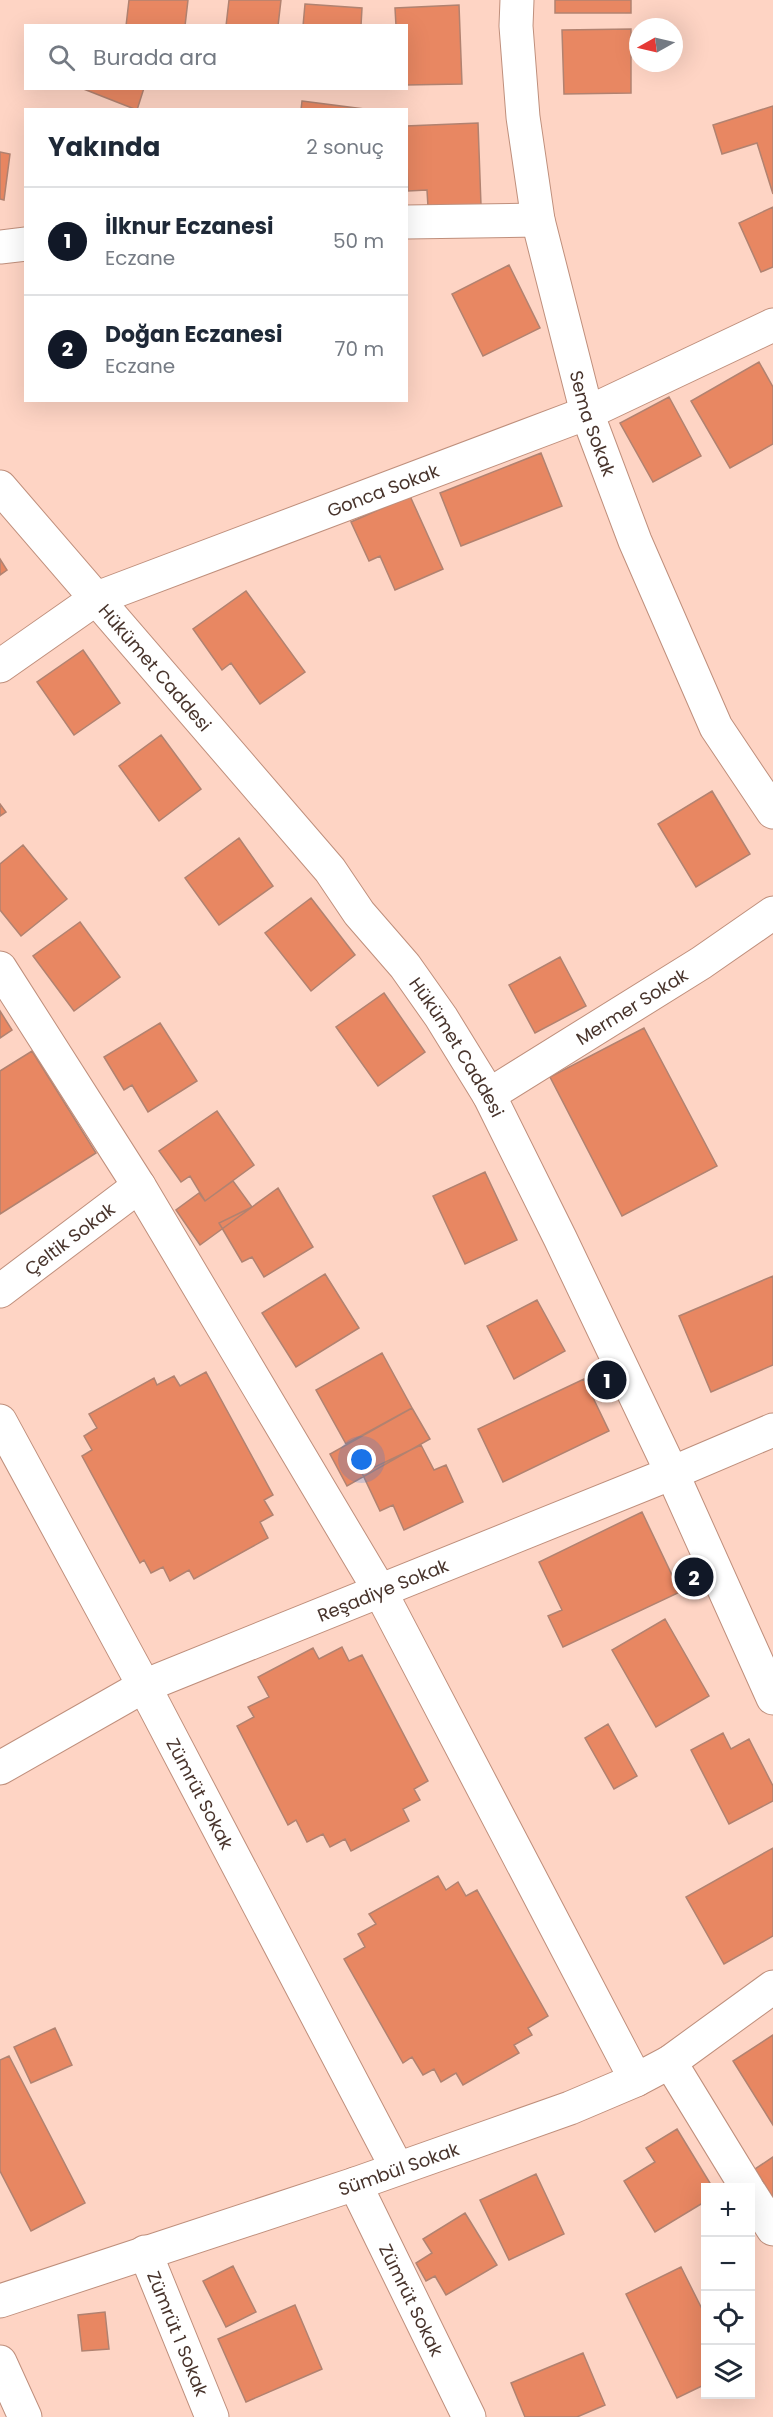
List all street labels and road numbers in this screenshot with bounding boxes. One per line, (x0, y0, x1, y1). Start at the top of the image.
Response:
street label: Sema Sokak (564, 368, 622, 480)
street label: Gonca Sokak (323, 457, 443, 523)
street label: Hükümet Caddesi (93, 598, 217, 737)
street label: Mermer Sokak (571, 962, 693, 1051)
street label: Hükümet Caddesi (404, 972, 510, 1121)
street label: Çeltik Sokak (19, 1196, 120, 1281)
street label: Reşadiye Sokak (313, 1552, 453, 1627)
street label: Zümrüt Sokak (161, 1734, 240, 1854)
street label: Sümbül Sokak (335, 2136, 463, 2201)
street label: Zümrüt Sokak (374, 2239, 450, 2361)
street label: Zümrüt 1 Sokak (142, 2267, 215, 2400)

